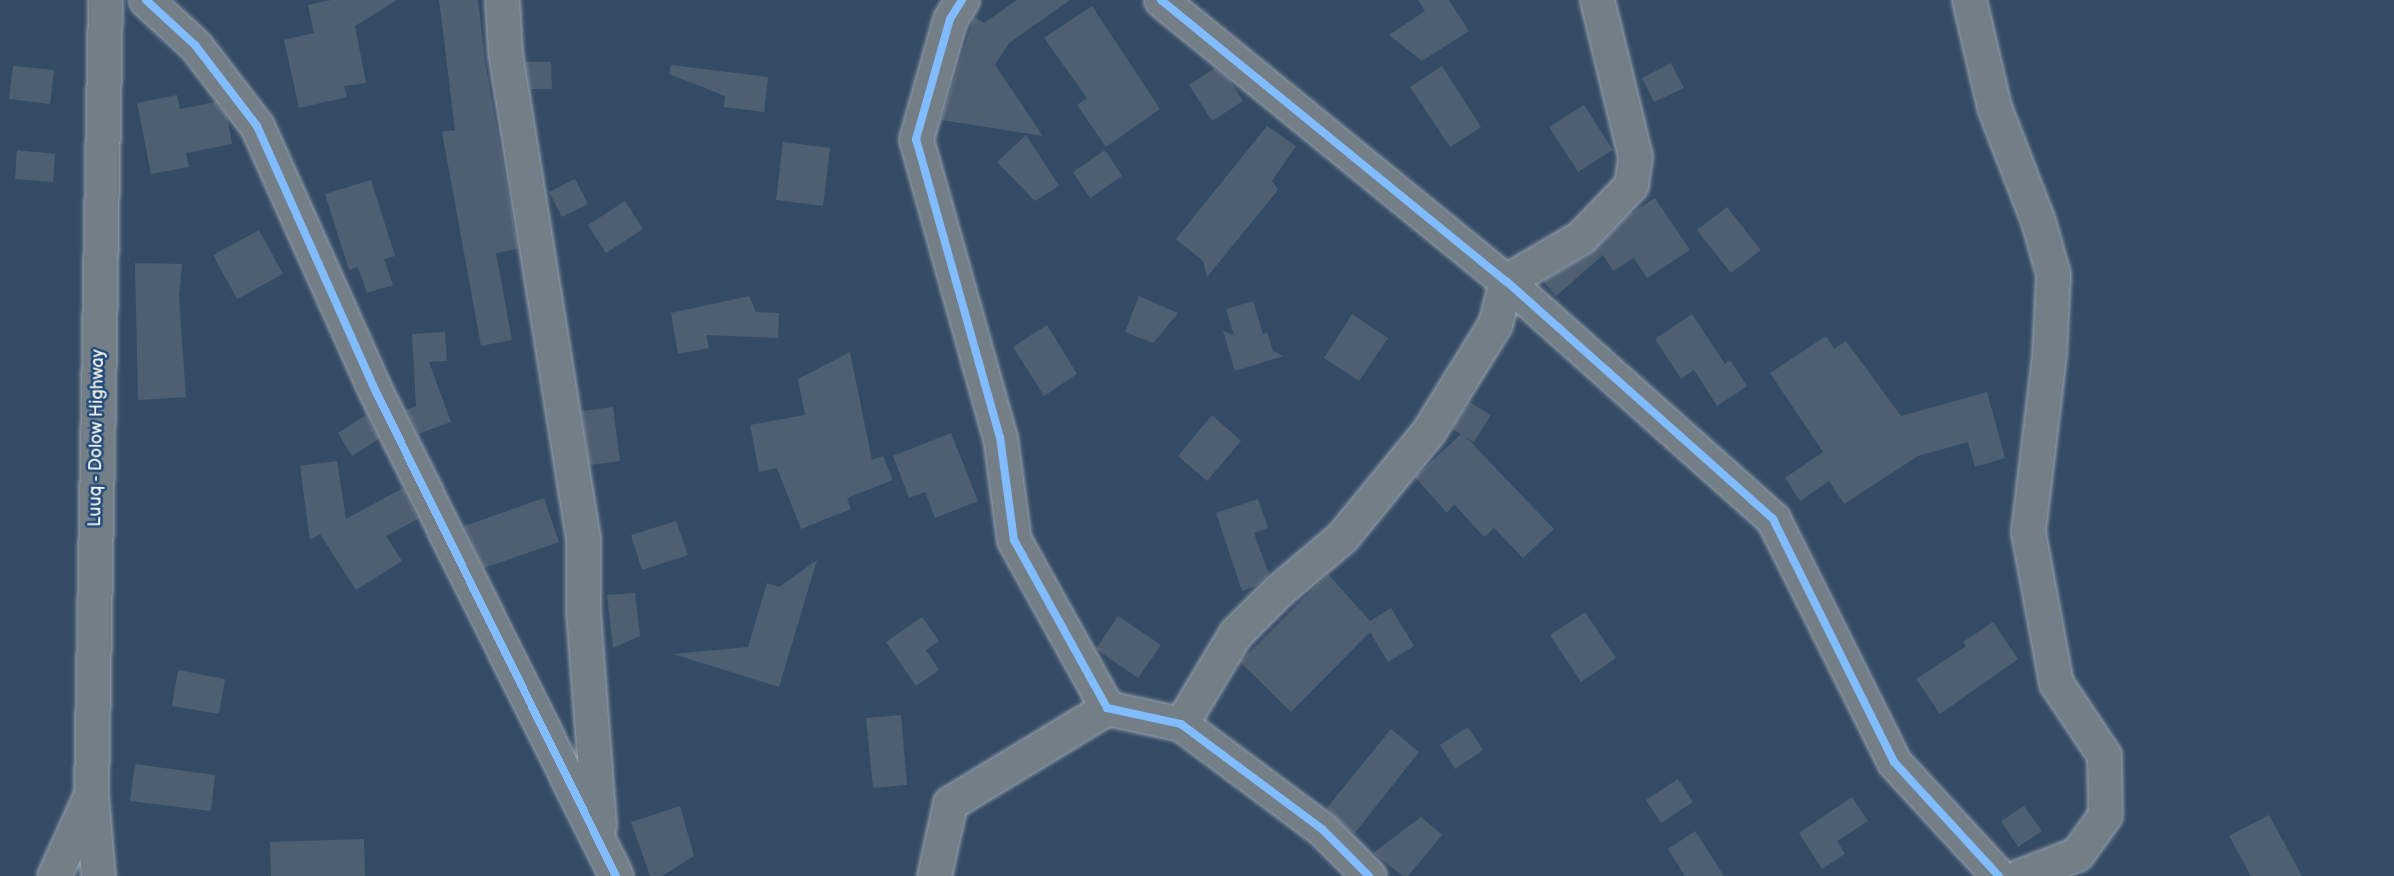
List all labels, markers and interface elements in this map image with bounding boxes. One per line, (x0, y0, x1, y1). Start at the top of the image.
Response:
street label: Luuq - Dolow Highway (85, 348, 109, 528)

